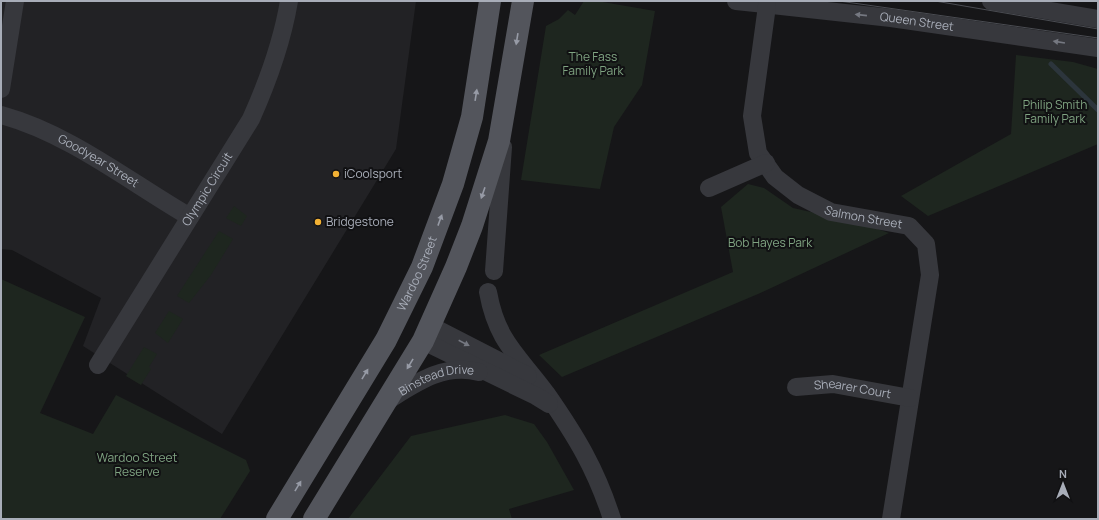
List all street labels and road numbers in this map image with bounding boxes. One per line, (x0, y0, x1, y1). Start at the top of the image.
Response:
street label: Queen Street (879, 8, 955, 35)
street label: Goodyear Street (55, 130, 143, 191)
street label: Olympic Circuit (177, 149, 236, 229)
street label: Salmon Street (821, 201, 904, 233)
street label: Wardoo Street (393, 233, 441, 314)
street label: Binstead Drive (395, 361, 475, 400)
street label: Shearer Court (813, 375, 893, 402)

